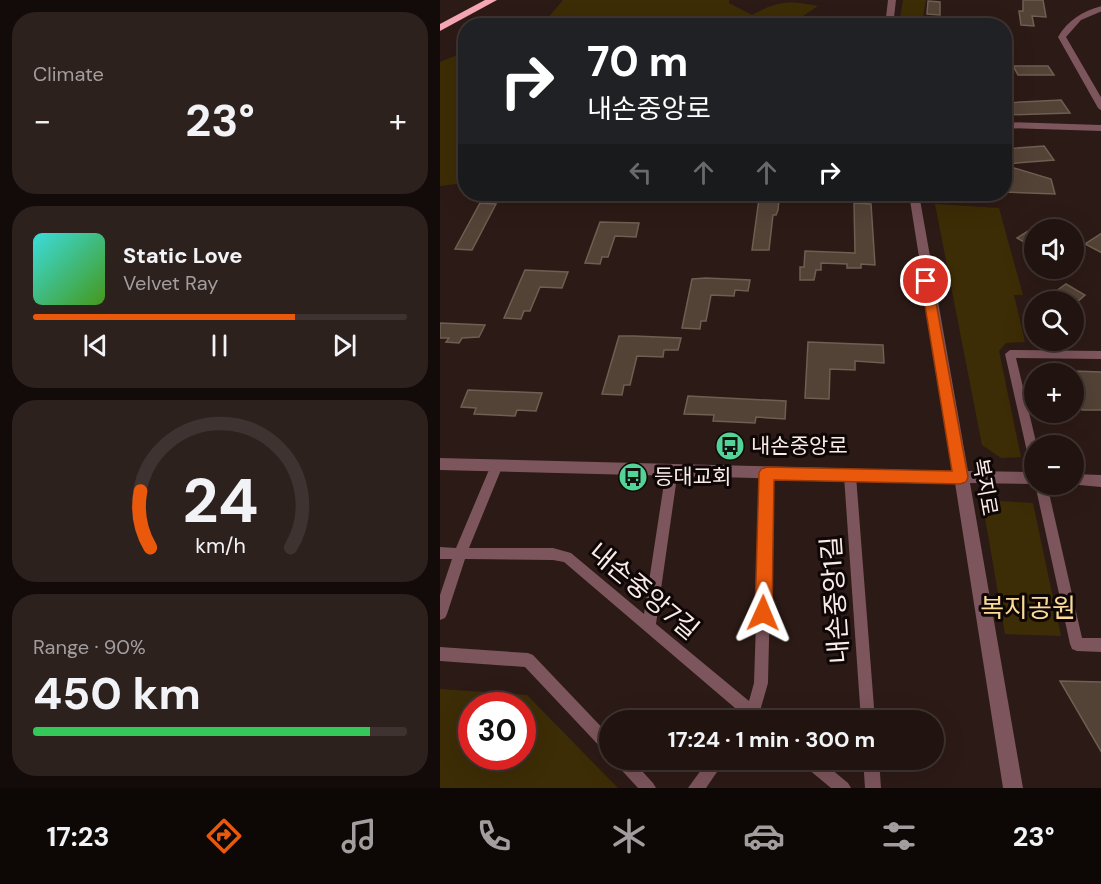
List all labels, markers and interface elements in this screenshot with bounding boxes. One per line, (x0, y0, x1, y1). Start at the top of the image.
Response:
text: 70 m (587, 34, 688, 89)
icon: right (488, 42, 566, 120)
text: Climate (33, 61, 104, 87)
text: 23° (185, 91, 255, 150)
text: 내손중앙로 (587, 91, 711, 126)
text: − (33, 99, 51, 142)
text: + (389, 99, 407, 142)
icon: left (624, 156, 657, 189)
icon: ahead (687, 156, 720, 189)
icon: ahead (750, 156, 783, 189)
icon: right (813, 156, 846, 189)
map controls (1024, 219, 1084, 495)
button: sound (1024, 219, 1084, 279)
text: Static Love (123, 241, 243, 270)
pin (900, 255, 951, 306)
icon: arrive (909, 264, 942, 297)
text: Velvet Ray (123, 270, 218, 296)
button: search (1024, 291, 1084, 351)
icon: previous (79, 329, 112, 362)
icon: pause (203, 329, 236, 362)
icon: next (328, 329, 361, 362)
button: + (1024, 363, 1084, 423)
bus stop icon: 내손중앙로 (714, 430, 746, 462)
place label: 내손중앙로 (751, 432, 848, 460)
button: − (1024, 435, 1084, 495)
street label: 복지로 (966, 456, 1004, 518)
text: 24 (182, 460, 258, 541)
bus stop icon: 등대교회 (617, 461, 649, 493)
place label: 등대교회 (654, 463, 731, 491)
text: km/h (195, 532, 245, 560)
street label: 내손중앙7길 (582, 535, 706, 647)
street label: 내손중앙1길 (814, 535, 856, 665)
position arrow (731, 581, 795, 645)
park label: 복지공원 (980, 591, 1076, 625)
text: Range · 90% (33, 634, 146, 660)
text: 450 km (33, 664, 201, 723)
speed limit sign: 30 (458, 692, 536, 770)
text: 17:24 · 1 min · 300 m (668, 725, 875, 754)
icon: directions (203, 815, 245, 857)
icon: music (338, 815, 380, 857)
icon: phone (473, 815, 515, 857)
icon: climate (608, 815, 650, 857)
icon: car (743, 815, 785, 857)
icon: filters (878, 815, 920, 857)
text: 17:23 (47, 819, 110, 854)
text: 23° (1013, 819, 1054, 854)

